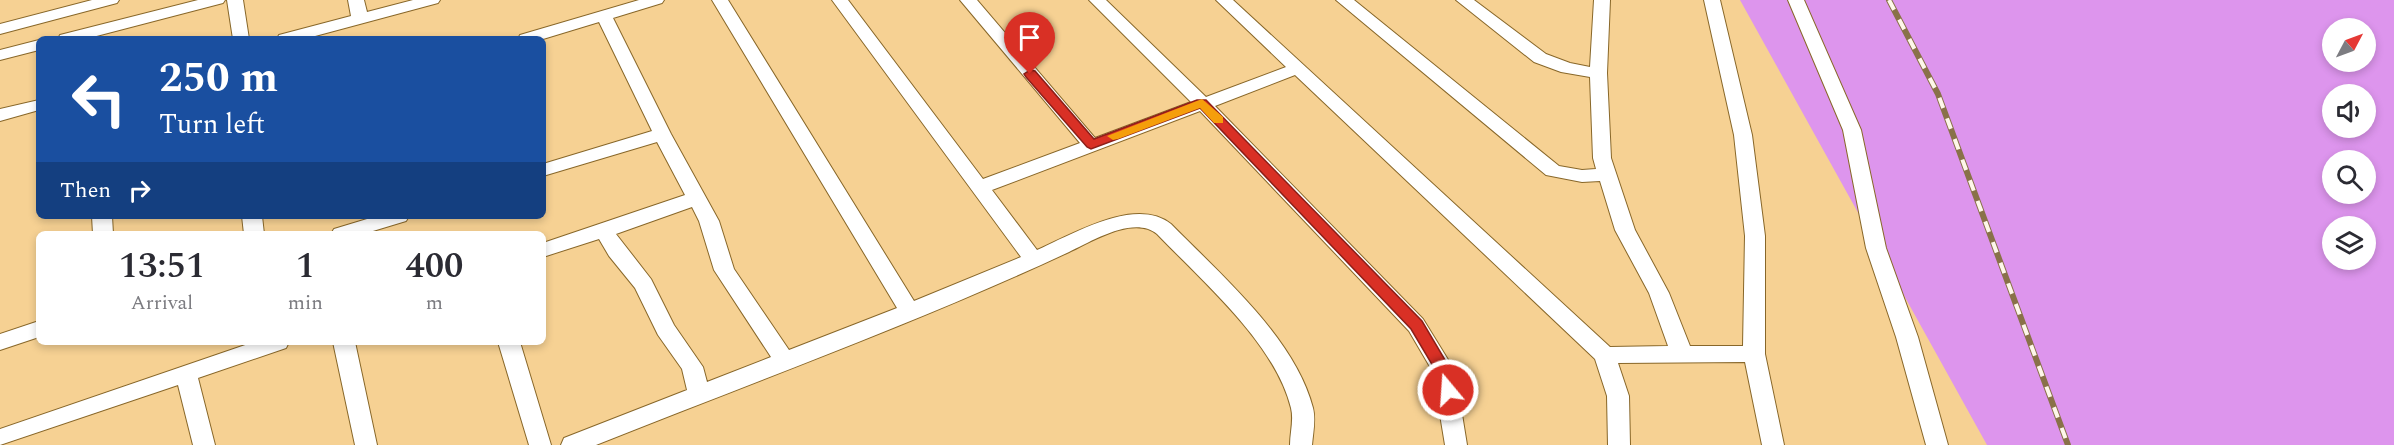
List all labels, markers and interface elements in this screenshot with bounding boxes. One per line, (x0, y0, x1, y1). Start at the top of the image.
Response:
pin (1004, 12, 1055, 74)
north arrow (2322, 18, 2376, 72)
map controls (2322, 18, 2376, 270)
icon: arrive (1013, 21, 1046, 54)
text: 250 m (159, 47, 278, 110)
icon: left (60, 60, 138, 138)
button: sound (2322, 84, 2376, 138)
text: Turn left (159, 104, 265, 146)
button: search (2322, 150, 2376, 204)
text: Then (60, 174, 111, 207)
icon: right (123, 174, 156, 207)
button: layers (2322, 216, 2376, 270)
text: 13:51 (119, 239, 205, 294)
text: 1 (296, 239, 315, 294)
text: 400 (405, 239, 463, 294)
text: Arrival (131, 288, 193, 318)
text: min (288, 288, 323, 318)
text: m (426, 288, 443, 318)
position arrow (1416, 358, 1480, 422)

